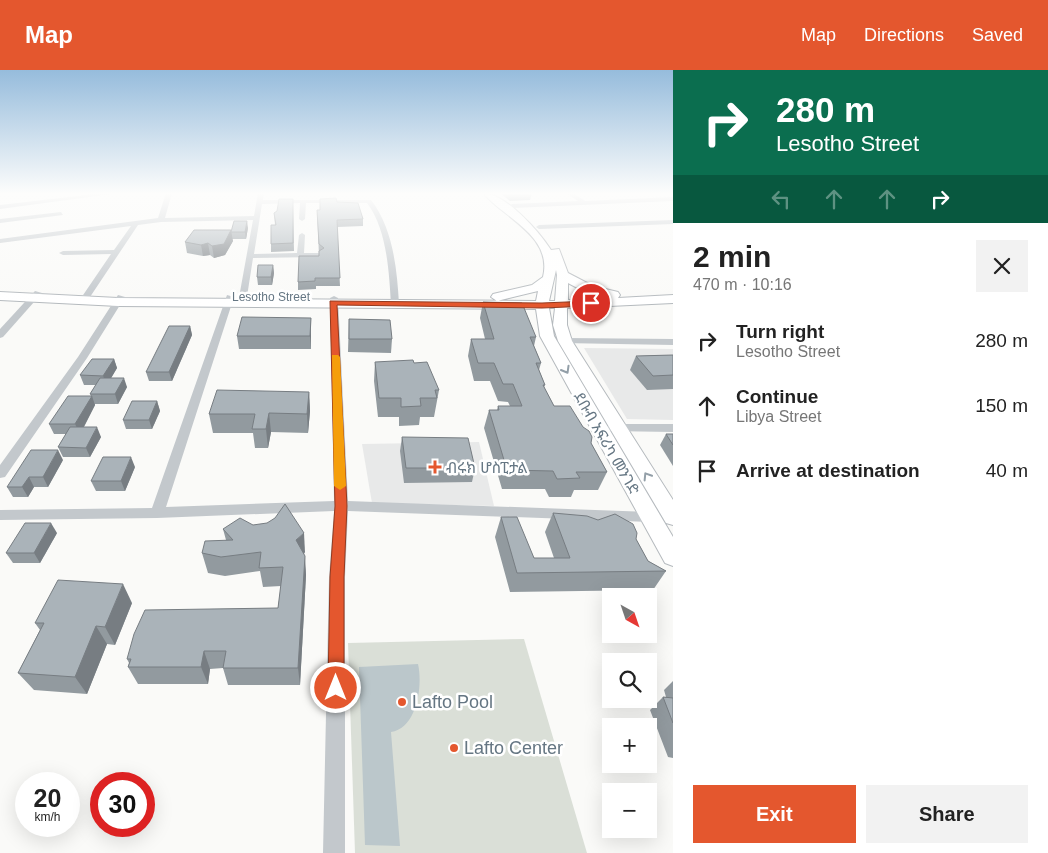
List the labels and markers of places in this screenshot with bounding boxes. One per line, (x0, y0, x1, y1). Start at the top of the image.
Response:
pin (570, 282, 612, 324)
place label: ብሩክ ሆስፒታል (446, 459, 527, 476)
marker: ብሩክ ሆስፒታል (428, 460, 442, 474)
place label: Lafto Pool (412, 692, 493, 712)
marker: Lafto Pool (396, 696, 408, 708)
place label: Lafto Center (464, 738, 563, 758)
marker: Lafto Center (448, 742, 460, 754)

